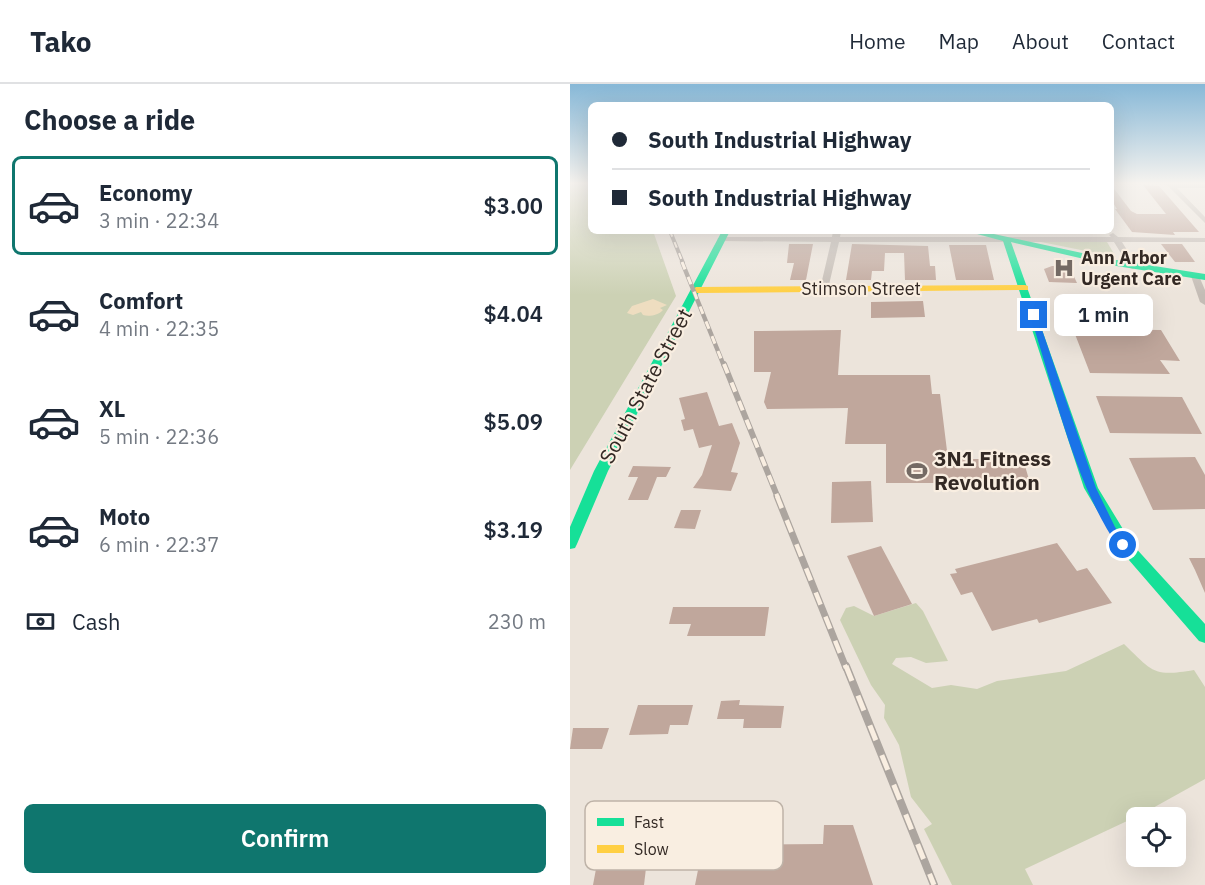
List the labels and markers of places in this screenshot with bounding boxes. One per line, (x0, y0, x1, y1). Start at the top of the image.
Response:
place label: Ann Arbor Urgent Care (1081, 246, 1182, 290)
hospital icon: Ann Arbor Urgent Care (1052, 256, 1076, 280)
place label: 3N1 Fitness Revolution (934, 444, 1051, 496)
sports icon: 3N1 Fitness Revolution (905, 459, 929, 483)

